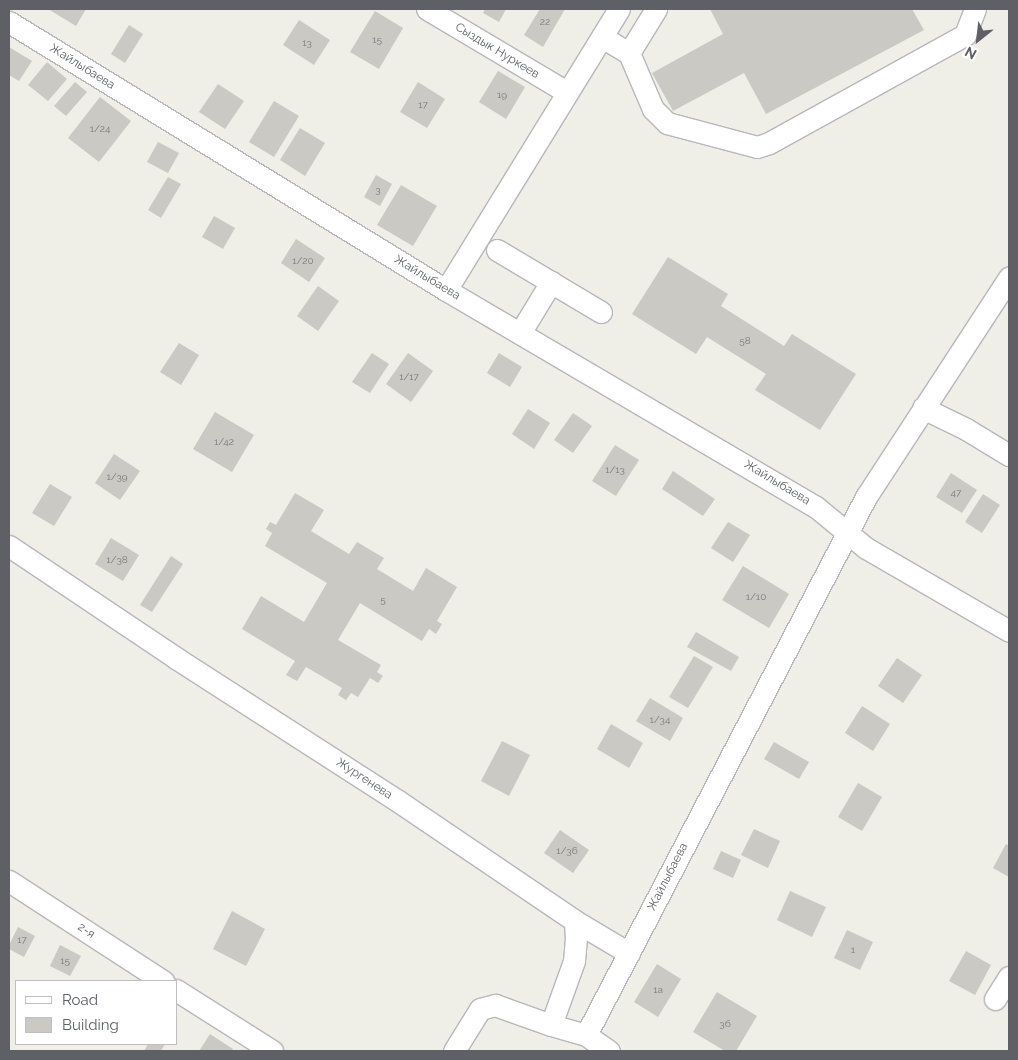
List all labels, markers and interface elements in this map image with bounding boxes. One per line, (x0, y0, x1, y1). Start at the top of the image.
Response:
north arrow (953, 15, 1003, 65)
house number: 22 (540, 16, 550, 28)
street label: Сыздык Нуркеев (452, 20, 542, 82)
house number: 15 (372, 34, 382, 46)
house number: 13 (302, 37, 312, 49)
street label: Жайлыбаева (47, 41, 117, 93)
text: N (962, 44, 979, 63)
house number: 19 (497, 89, 507, 101)
house number: 17 (418, 99, 428, 111)
house number: 1/24 (90, 123, 110, 135)
house number: 3 (375, 184, 381, 196)
street label: Жайлыбаева (391, 253, 463, 303)
house number: 1/20 (292, 255, 314, 267)
house number: 58 (739, 335, 751, 347)
house number: 1/17 (399, 371, 419, 383)
house number: 1/42 (214, 436, 234, 448)
street label: Жайлыбаева (741, 458, 813, 508)
house number: 1/13 (605, 464, 625, 476)
house number: 1/39 (106, 471, 128, 483)
house number: 47 (951, 487, 961, 499)
house number: 1/38 (106, 554, 128, 566)
house number: 1/10 (746, 591, 766, 603)
house number: 5 (380, 594, 386, 606)
house number: 1/34 (650, 714, 670, 726)
street label: Жургенева (333, 755, 395, 803)
street label: Жайлыбаева (645, 841, 691, 913)
house number: 1/36 (556, 845, 578, 857)
street label: 2-я (75, 920, 97, 942)
house number: 17 (17, 934, 27, 946)
house number: 1 (851, 944, 855, 956)
house number: 15 (60, 955, 70, 967)
legend (15, 980, 178, 1045)
house number: 1а (653, 984, 663, 996)
text: Road (62, 991, 98, 1009)
text: Building (62, 1016, 119, 1034)
house number: 3б (719, 1018, 731, 1030)

